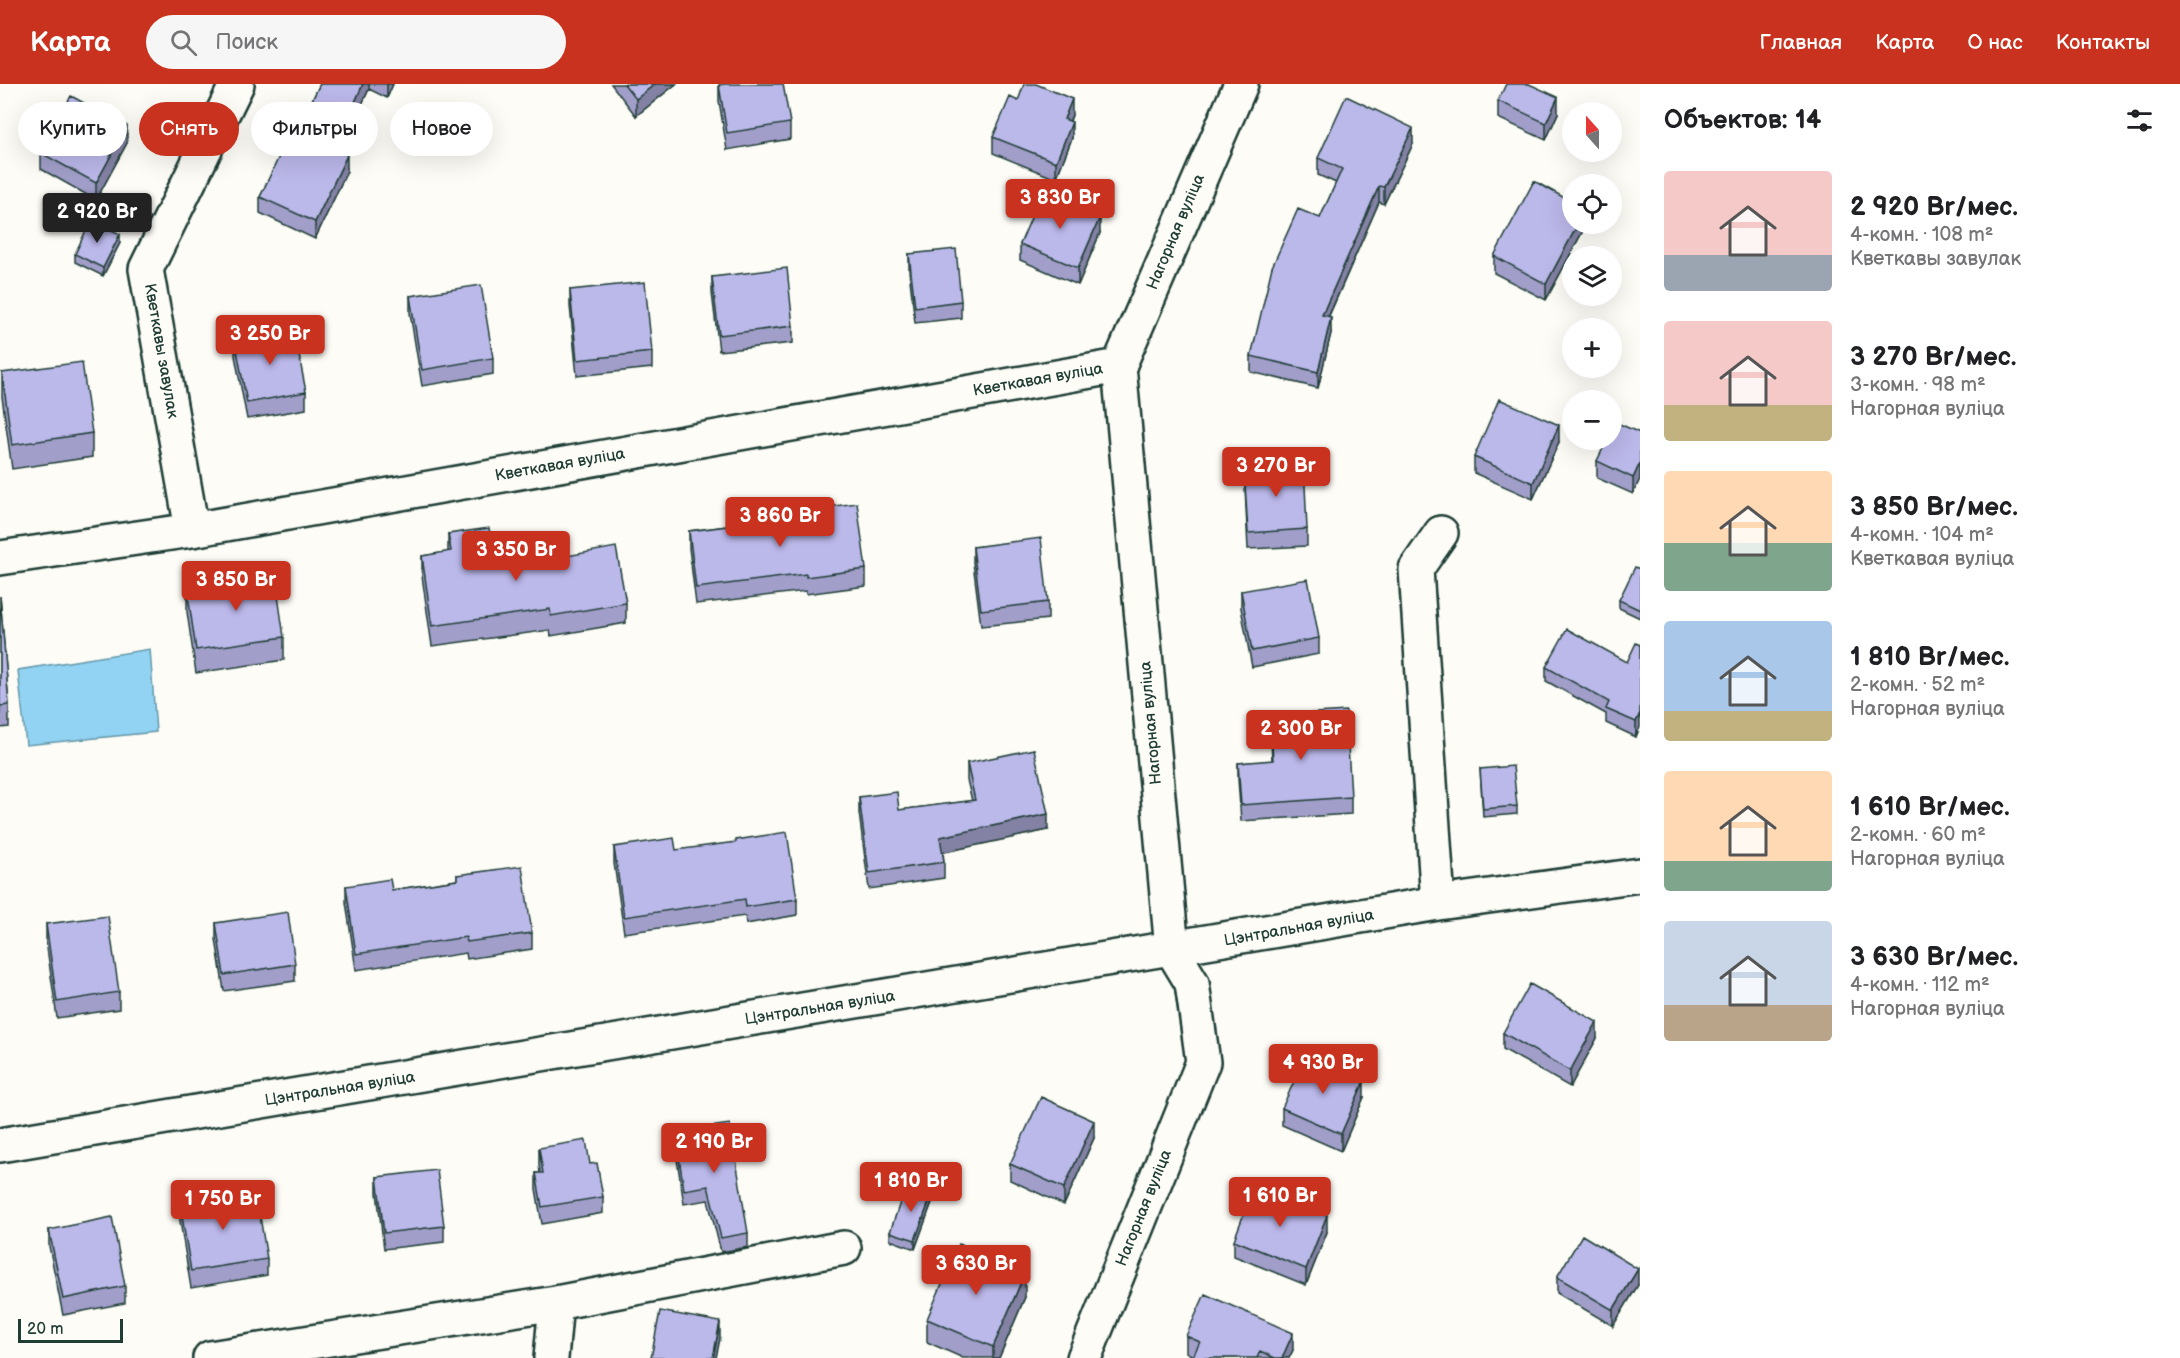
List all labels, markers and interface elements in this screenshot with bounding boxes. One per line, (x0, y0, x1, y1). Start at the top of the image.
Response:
search box (146, 15, 566, 69)
text: Карта (30, 26, 110, 59)
icon: search (167, 26, 200, 59)
text: Поиск (215, 29, 278, 56)
text: Главная (1759, 30, 1842, 55)
text: Карта (1875, 30, 1934, 55)
text: О нас (1967, 30, 2023, 55)
text: Контакты (2056, 30, 2150, 55)
chip: Купить (18, 102, 127, 156)
chip: Снять (139, 102, 239, 156)
chip: Фильтры (251, 102, 378, 156)
chip: Новое (390, 102, 493, 156)
north arrow (1562, 102, 1622, 162)
map controls (1562, 102, 1622, 450)
icon: filters (2123, 104, 2156, 137)
text: Объектов: 14 (1664, 105, 1821, 136)
street label: Нагорная вуліца (1143, 171, 1209, 293)
button: locate (1562, 174, 1622, 234)
pin: 3 830 Br (998, 179, 1122, 230)
text: 3 830 Br (1020, 186, 1100, 210)
text: 2 920 Br/мес. (1850, 192, 2018, 223)
pin: 2 920 Br (35, 193, 159, 244)
icon: home (1712, 195, 1784, 267)
text: 2 920 Br (57, 200, 137, 224)
text: 4-комн. · 108 m² (1850, 223, 1993, 247)
button: layers (1562, 246, 1622, 306)
text: Кветкавы завулак (1850, 247, 2021, 271)
street label: Кветкавы завулак (140, 282, 182, 421)
pin: 3 250 Br (208, 315, 332, 366)
button: + (1562, 318, 1622, 378)
text: 3 250 Br (230, 322, 310, 346)
text: 3 270 Br/мес. (1850, 342, 2017, 373)
icon: home (1712, 345, 1784, 417)
street label: Кветкавая вуліца (972, 359, 1105, 401)
text: 3-комн. · 98 m² (1850, 373, 1986, 397)
button: − (1562, 390, 1622, 450)
text: Нагорная вуліца (1850, 397, 2005, 421)
street label: Кветкавая вуліца (494, 444, 627, 486)
pin: 3 270 Br (1214, 447, 1338, 498)
text: 3 270 Br (1236, 454, 1316, 478)
text: 3 850 Br/мес. (1850, 492, 2018, 523)
icon: home (1712, 495, 1784, 567)
pin: 3 860 Br (718, 497, 842, 548)
text: 3 860 Br (739, 504, 821, 528)
text: 4-комн. · 104 m² (1850, 523, 1994, 547)
pin: 3 350 Br (454, 531, 578, 582)
text: 3 350 Br (476, 538, 556, 562)
text: Кветкавая вуліца (1850, 547, 2014, 571)
pin: 3 850 Br (174, 561, 298, 612)
text: 3 850 Br (196, 568, 276, 592)
text: 1 810 Br/мес. (1850, 642, 2010, 673)
icon: home (1712, 645, 1784, 717)
street label: Нагорная вуліца (1136, 660, 1166, 786)
text: 2-комн. · 52 m² (1850, 673, 1985, 697)
text: Нагорная вуліца (1850, 697, 2005, 721)
pin: 2 300 Br (1239, 710, 1363, 761)
text: 2 300 Br (1260, 717, 1342, 741)
text: 1 610 Br/мес. (1850, 792, 2010, 823)
icon: home (1712, 795, 1784, 867)
text: 2-комн. · 60 m² (1850, 823, 1986, 847)
text: Нагорная вуліца (1850, 847, 2005, 871)
street label: Цэнтральная вуліца (1223, 905, 1376, 951)
text: 3 630 Br/мес. (1850, 942, 2018, 973)
icon: home (1712, 945, 1784, 1017)
text: 4-комн. · 112 m² (1850, 973, 1990, 997)
street label: Цэнтральная вуліца (744, 987, 897, 1029)
text: Нагорная вуліца (1850, 997, 2005, 1021)
pin: 4 930 Br (1261, 1044, 1385, 1095)
text: 4 930 Br (1283, 1051, 1363, 1075)
street label: Цэнтральная вуліца (264, 1068, 417, 1110)
pin: 2 190 Br (652, 1123, 776, 1174)
text: 2 190 Br (675, 1130, 753, 1154)
street label: Нагорная вуліца (1112, 1146, 1176, 1269)
pin: 1 810 Br (849, 1162, 973, 1213)
text: 1 810 Br (874, 1169, 948, 1193)
pin: 1 610 Br (1218, 1177, 1342, 1228)
pin: 1 750 Br (161, 1180, 285, 1231)
text: 1 610 Br (1243, 1184, 1317, 1208)
text: 1 750 Br (185, 1187, 261, 1211)
pin: 3 630 Br (914, 1245, 1038, 1296)
text: 3 630 Br (936, 1252, 1016, 1276)
scale bar (18, 1316, 123, 1344)
text: 20 m (27, 1320, 63, 1339)

